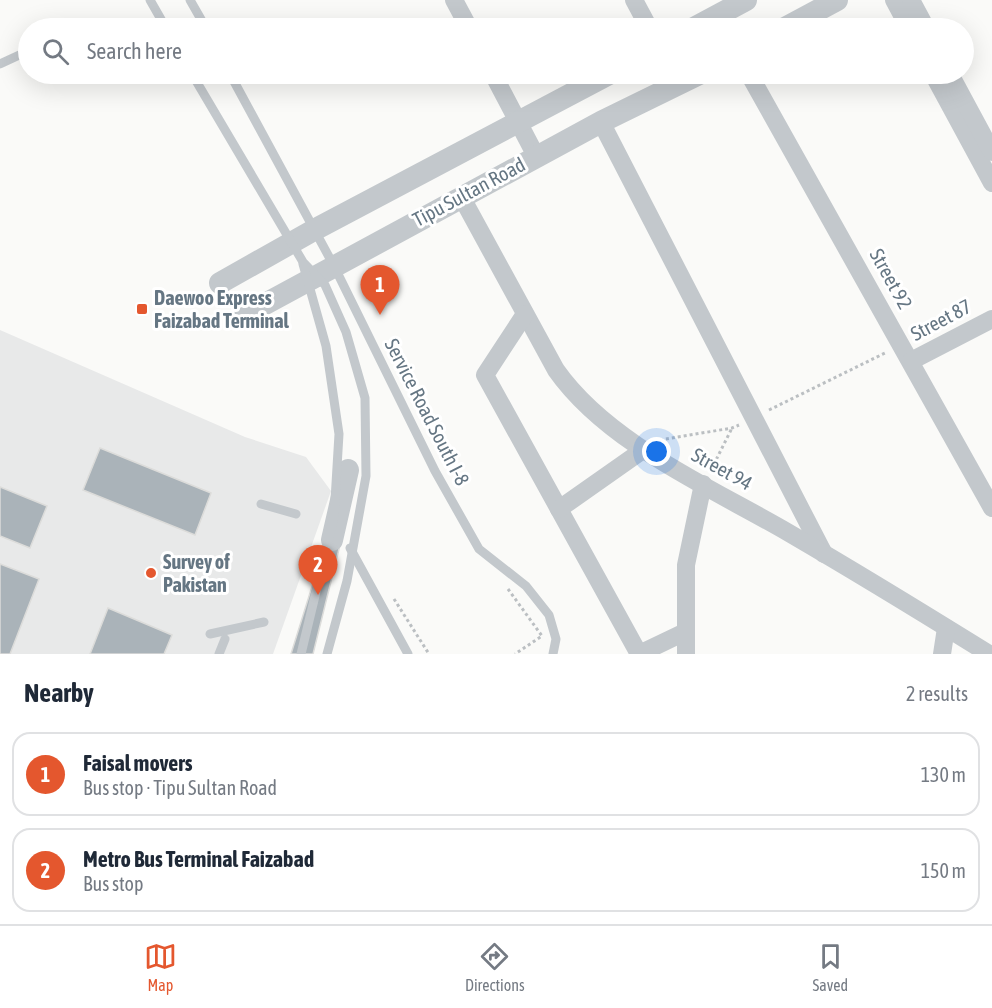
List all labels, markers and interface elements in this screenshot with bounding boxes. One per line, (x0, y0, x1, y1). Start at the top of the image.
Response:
search box (18, 18, 974, 84)
icon: search (39, 35, 72, 68)
text: Search here (87, 38, 182, 64)
street label: Tipu Sultan Road (409, 152, 529, 231)
street label: Street 92 (866, 245, 917, 313)
pin: 1 (360, 266, 400, 315)
place label: Daewoo Express Faizabad Terminal (154, 286, 290, 332)
street label: Street 87 (906, 294, 975, 345)
marker: Daewoo Express Faizabad Terminal (135, 302, 149, 316)
street label: Service Road South I-8 (381, 335, 474, 489)
your location (642, 437, 671, 466)
street label: Street 94 (688, 443, 756, 494)
pin: 2 (298, 546, 338, 595)
place label: Survey of Pakistan (163, 550, 230, 596)
marker: Survey of Pakistan (144, 566, 158, 580)
text: Nearby (24, 678, 94, 708)
text: 2 results (906, 682, 968, 705)
text: Faisal movers (83, 750, 193, 776)
text: 1 (41, 763, 50, 786)
text: 130 m (921, 763, 966, 786)
text: Bus stop · Tipu Sultan Road (83, 776, 277, 799)
text: Metro Bus Terminal Faizabad (83, 846, 314, 872)
text: 2 (41, 859, 50, 882)
text: 150 m (921, 859, 966, 882)
text: Bus stop (83, 872, 143, 895)
tab: Map (144, 940, 177, 994)
tab: Directions (465, 940, 525, 994)
tab: Saved (813, 940, 848, 994)

